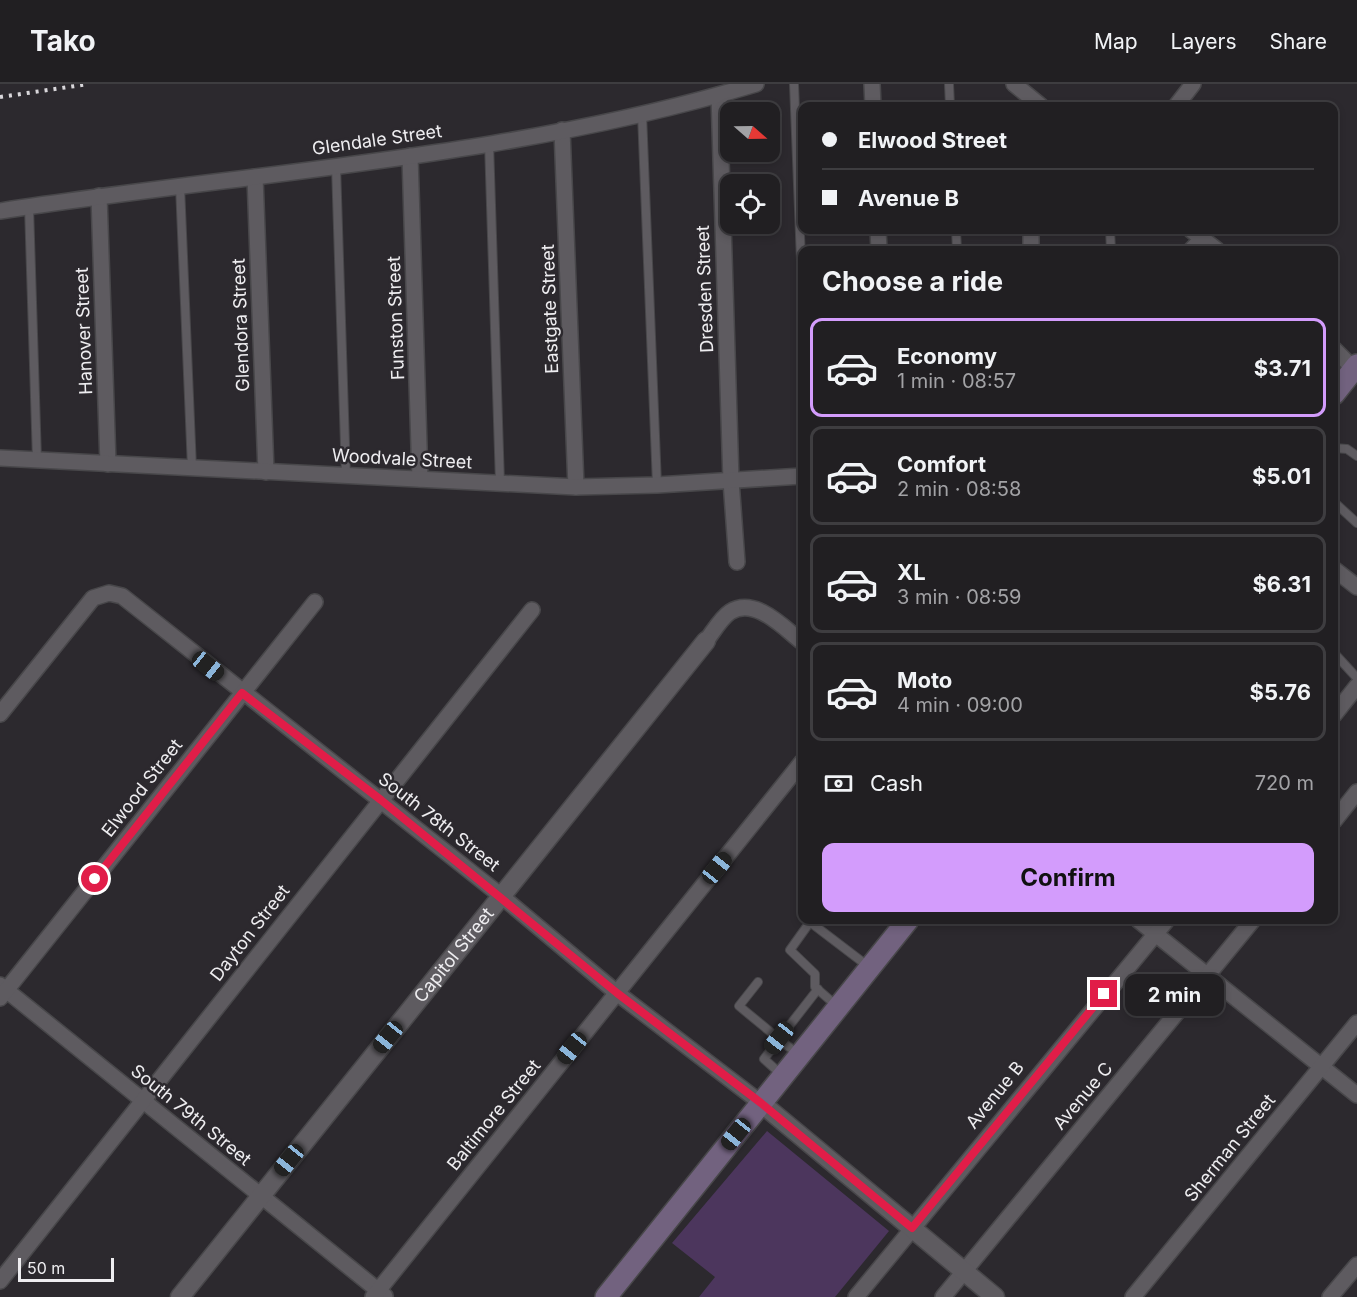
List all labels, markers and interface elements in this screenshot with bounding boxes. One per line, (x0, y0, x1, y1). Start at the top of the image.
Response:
text: Tako (30, 24, 96, 58)
text: Map (1094, 29, 1138, 54)
text: Layers (1171, 29, 1237, 54)
text: Share (1270, 29, 1327, 54)
north arrow (720, 102, 780, 162)
map controls (720, 102, 780, 234)
street label: Glendale Street (311, 120, 443, 159)
text: Elwood Street (858, 127, 1007, 153)
button: locate (720, 174, 780, 234)
text: Avenue B (858, 185, 959, 211)
street label: Dresden Street (692, 225, 717, 353)
street label: Eastgate Street (537, 244, 562, 374)
street label: Funston Street (383, 256, 408, 380)
street label: Glendora Street (228, 258, 253, 392)
text: Choose a ride (822, 265, 1003, 298)
street label: Hanover Street (71, 267, 96, 395)
icon: car (825, 341, 879, 395)
text: Economy (897, 343, 997, 369)
text: $3.71 (1254, 355, 1311, 381)
text: 1 min · 08:57 (897, 369, 1016, 393)
street label: Woodvale Street (331, 444, 473, 473)
icon: car (825, 449, 879, 503)
text: Comfort (897, 451, 986, 477)
text: $5.01 (1252, 463, 1311, 489)
text: 2 min · 08:58 (897, 477, 1021, 501)
icon: car (825, 557, 879, 611)
text: XL (897, 559, 926, 585)
text: $6.31 (1252, 571, 1311, 597)
text: 3 min · 08:59 (897, 585, 1021, 609)
car (188, 648, 228, 684)
icon: car (825, 665, 879, 719)
text: Moto (897, 667, 952, 693)
text: $5.76 (1250, 679, 1311, 705)
text: 4 min · 09:00 (897, 693, 1023, 717)
street label: Elwood Street (97, 735, 186, 841)
icon: cash (822, 767, 855, 800)
street label: South 78th Street (375, 768, 504, 876)
text: Cash (870, 770, 923, 796)
text: 720 m (1255, 771, 1314, 795)
button: Confirm (822, 843, 1314, 912)
car (699, 848, 735, 888)
route start (81, 865, 108, 892)
street label: Dayton Street (206, 880, 294, 985)
street label: Capitol Street (409, 903, 498, 1007)
callout: 2 min (1125, 973, 1224, 1015)
route end (1090, 980, 1117, 1007)
text: 2 min (1148, 983, 1201, 1007)
car (370, 1017, 406, 1057)
car (761, 1018, 797, 1058)
car (554, 1028, 590, 1068)
street label: Baltimore Street (443, 1055, 545, 1174)
street label: Avenue B (961, 1057, 1028, 1132)
street label: Avenue C (1048, 1058, 1117, 1134)
street label: South 79th Street (127, 1060, 256, 1170)
street label: Sherman Street (1180, 1090, 1279, 1206)
car (718, 1114, 754, 1154)
car (271, 1140, 307, 1180)
scale bar (18, 1255, 114, 1282)
text: 50 m (27, 1258, 65, 1278)

